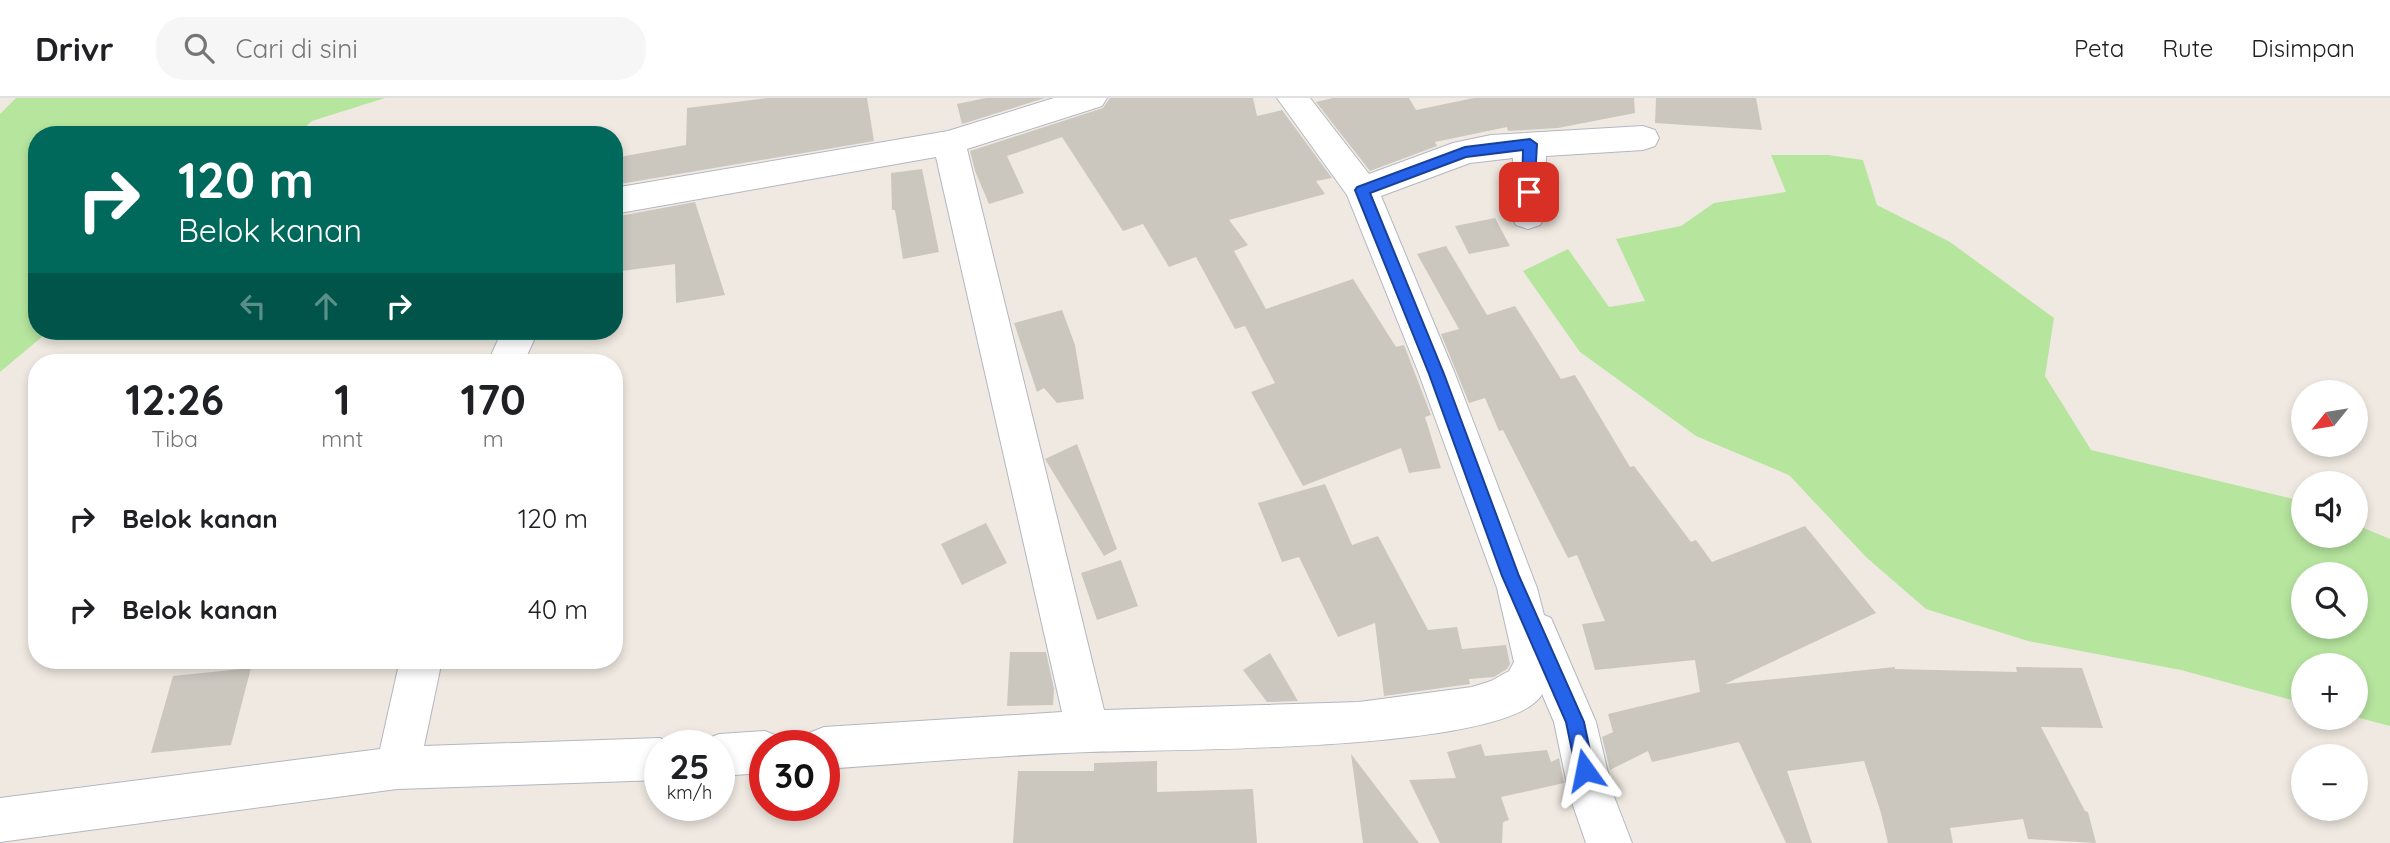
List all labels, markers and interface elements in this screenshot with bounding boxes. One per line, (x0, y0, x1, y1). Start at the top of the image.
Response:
search box (156, 17, 646, 80)
text: Drivr (35, 28, 114, 69)
icon: search (180, 29, 218, 67)
text: Cari di sini (236, 32, 358, 65)
text: Peta (2074, 33, 2124, 63)
text: Rute (2162, 33, 2213, 63)
text: Disimpan (2251, 33, 2355, 63)
text: 120 m (178, 149, 314, 210)
icon: right (63, 154, 154, 245)
pin (1499, 162, 1559, 222)
icon: arrive (1510, 173, 1548, 211)
text: Belok kanan (178, 210, 362, 250)
icon: left (234, 287, 272, 325)
icon: ahead (307, 287, 345, 325)
icon: right (380, 287, 418, 325)
text: 12:26 (125, 373, 224, 426)
text: 1 (334, 373, 350, 426)
text: 170 (461, 373, 526, 426)
north arrow (2291, 380, 2368, 457)
map controls (2291, 380, 2368, 821)
text: Tiba (151, 424, 198, 453)
text: mnt (321, 424, 363, 453)
text: m (483, 424, 504, 453)
button: sound (2291, 471, 2368, 548)
icon: right (63, 500, 101, 538)
text: Belok kanan (122, 502, 278, 535)
text: 120 m (518, 502, 588, 535)
button: search (2291, 562, 2368, 639)
icon: right (63, 591, 101, 629)
text: Belok kanan (122, 593, 278, 626)
text: 40 m (528, 593, 588, 626)
button: + (2291, 653, 2368, 730)
speed limit sign: 30 (749, 730, 840, 821)
position arrow (1548, 733, 1622, 807)
text: 25 (669, 744, 710, 788)
button: − (2291, 744, 2368, 821)
text: km/h (667, 781, 712, 804)

